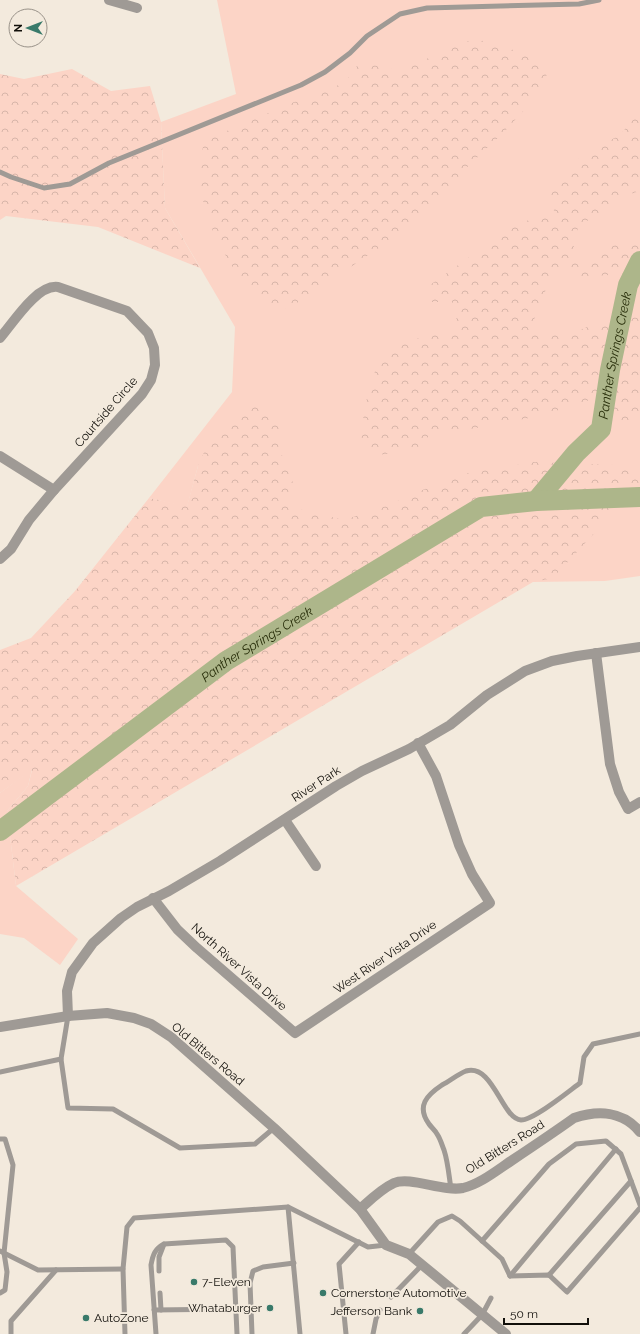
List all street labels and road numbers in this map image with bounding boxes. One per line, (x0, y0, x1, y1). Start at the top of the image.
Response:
street label: Courtside Circle (72, 374, 140, 450)
street label: River Park (289, 763, 343, 805)
street label: West River Vista Drive (331, 917, 439, 997)
street label: North River Vista Drive (188, 920, 290, 1014)
street label: Old Bitters Road (169, 1020, 247, 1088)
street label: Old Bitters Road (463, 1117, 547, 1177)

